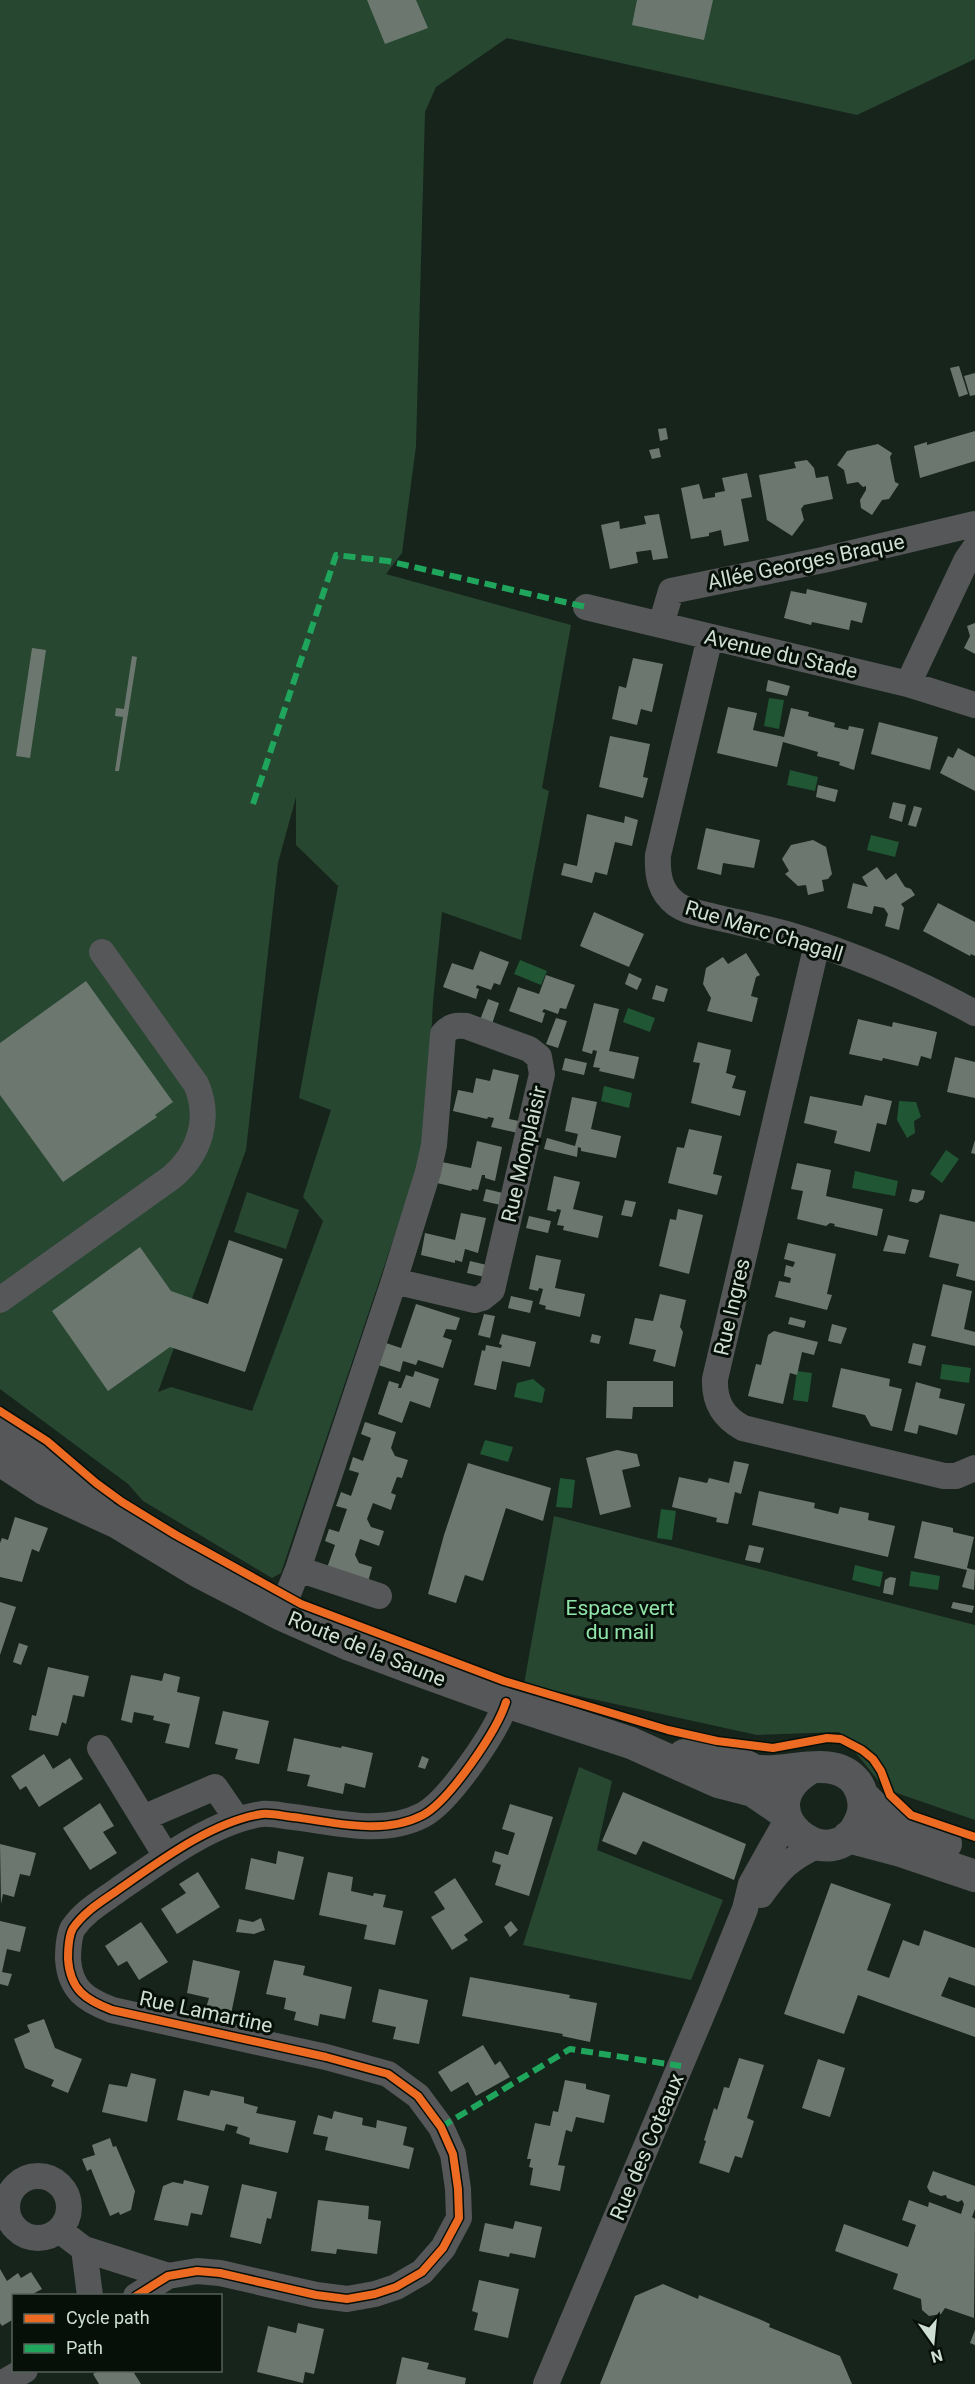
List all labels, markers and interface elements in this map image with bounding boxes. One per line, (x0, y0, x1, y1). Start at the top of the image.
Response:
street label: Allée Georges Braque (705, 529, 907, 595)
street label: Avenue du Stade (702, 625, 860, 683)
street label: Rue Marc Chagall (682, 896, 846, 966)
street label: Rue Monplaisir (497, 1083, 551, 1225)
street label: Rue Ingres (709, 1256, 755, 1358)
park label: Espace vert du mail (566, 1596, 675, 1644)
street label: Route de la Saune (285, 1606, 449, 1692)
street label: Rue Lamartine (137, 1986, 275, 2038)
street label: Rue des Coteaux (605, 2070, 689, 2224)
legend (12, 2294, 222, 2372)
text: Cycle path (66, 2307, 150, 2328)
north arrow (903, 2312, 963, 2372)
text: Path (66, 2337, 103, 2358)
text: N (929, 2345, 945, 2367)

